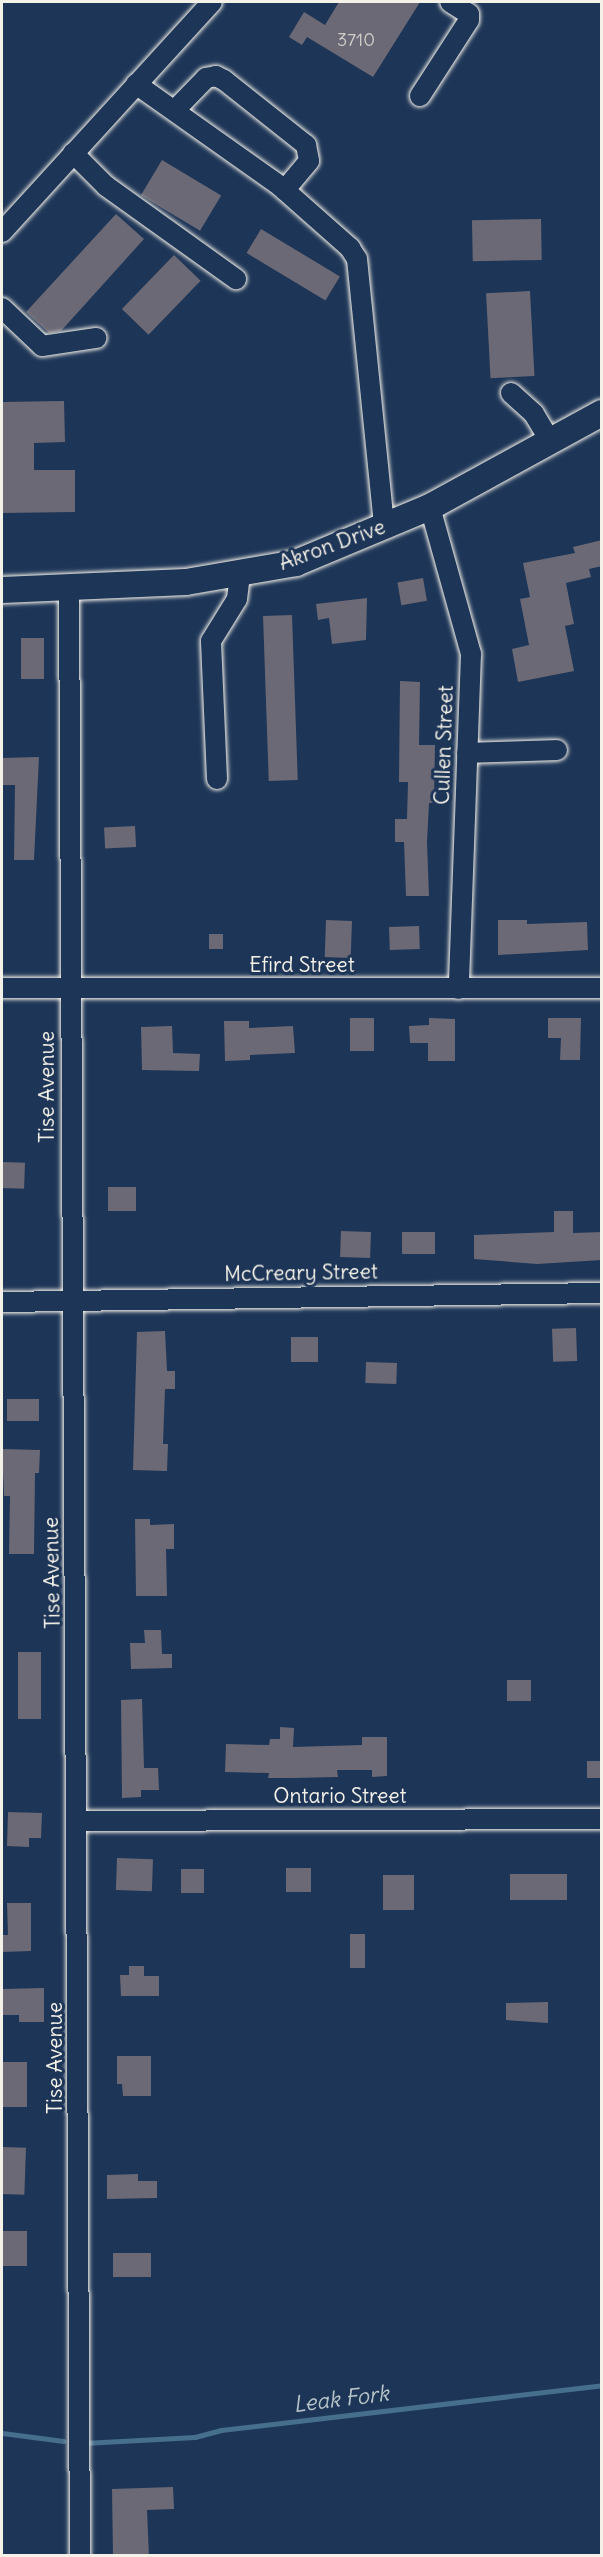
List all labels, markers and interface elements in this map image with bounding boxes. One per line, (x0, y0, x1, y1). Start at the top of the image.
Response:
house number: 3710 (337, 29, 375, 51)
street label: Akron Drive (275, 514, 389, 576)
street label: Cullen Street (429, 685, 459, 805)
street label: Efird Street (249, 952, 355, 978)
street label: Tise Avenue (34, 1031, 60, 1143)
street label: McCreary Street (224, 1259, 378, 1287)
street label: Tise Avenue (38, 1517, 66, 1629)
street label: Ontario Street (273, 1783, 407, 1809)
street label: Tise Avenue (42, 2002, 68, 2114)
water label: Leak Fork (292, 2380, 390, 2418)

